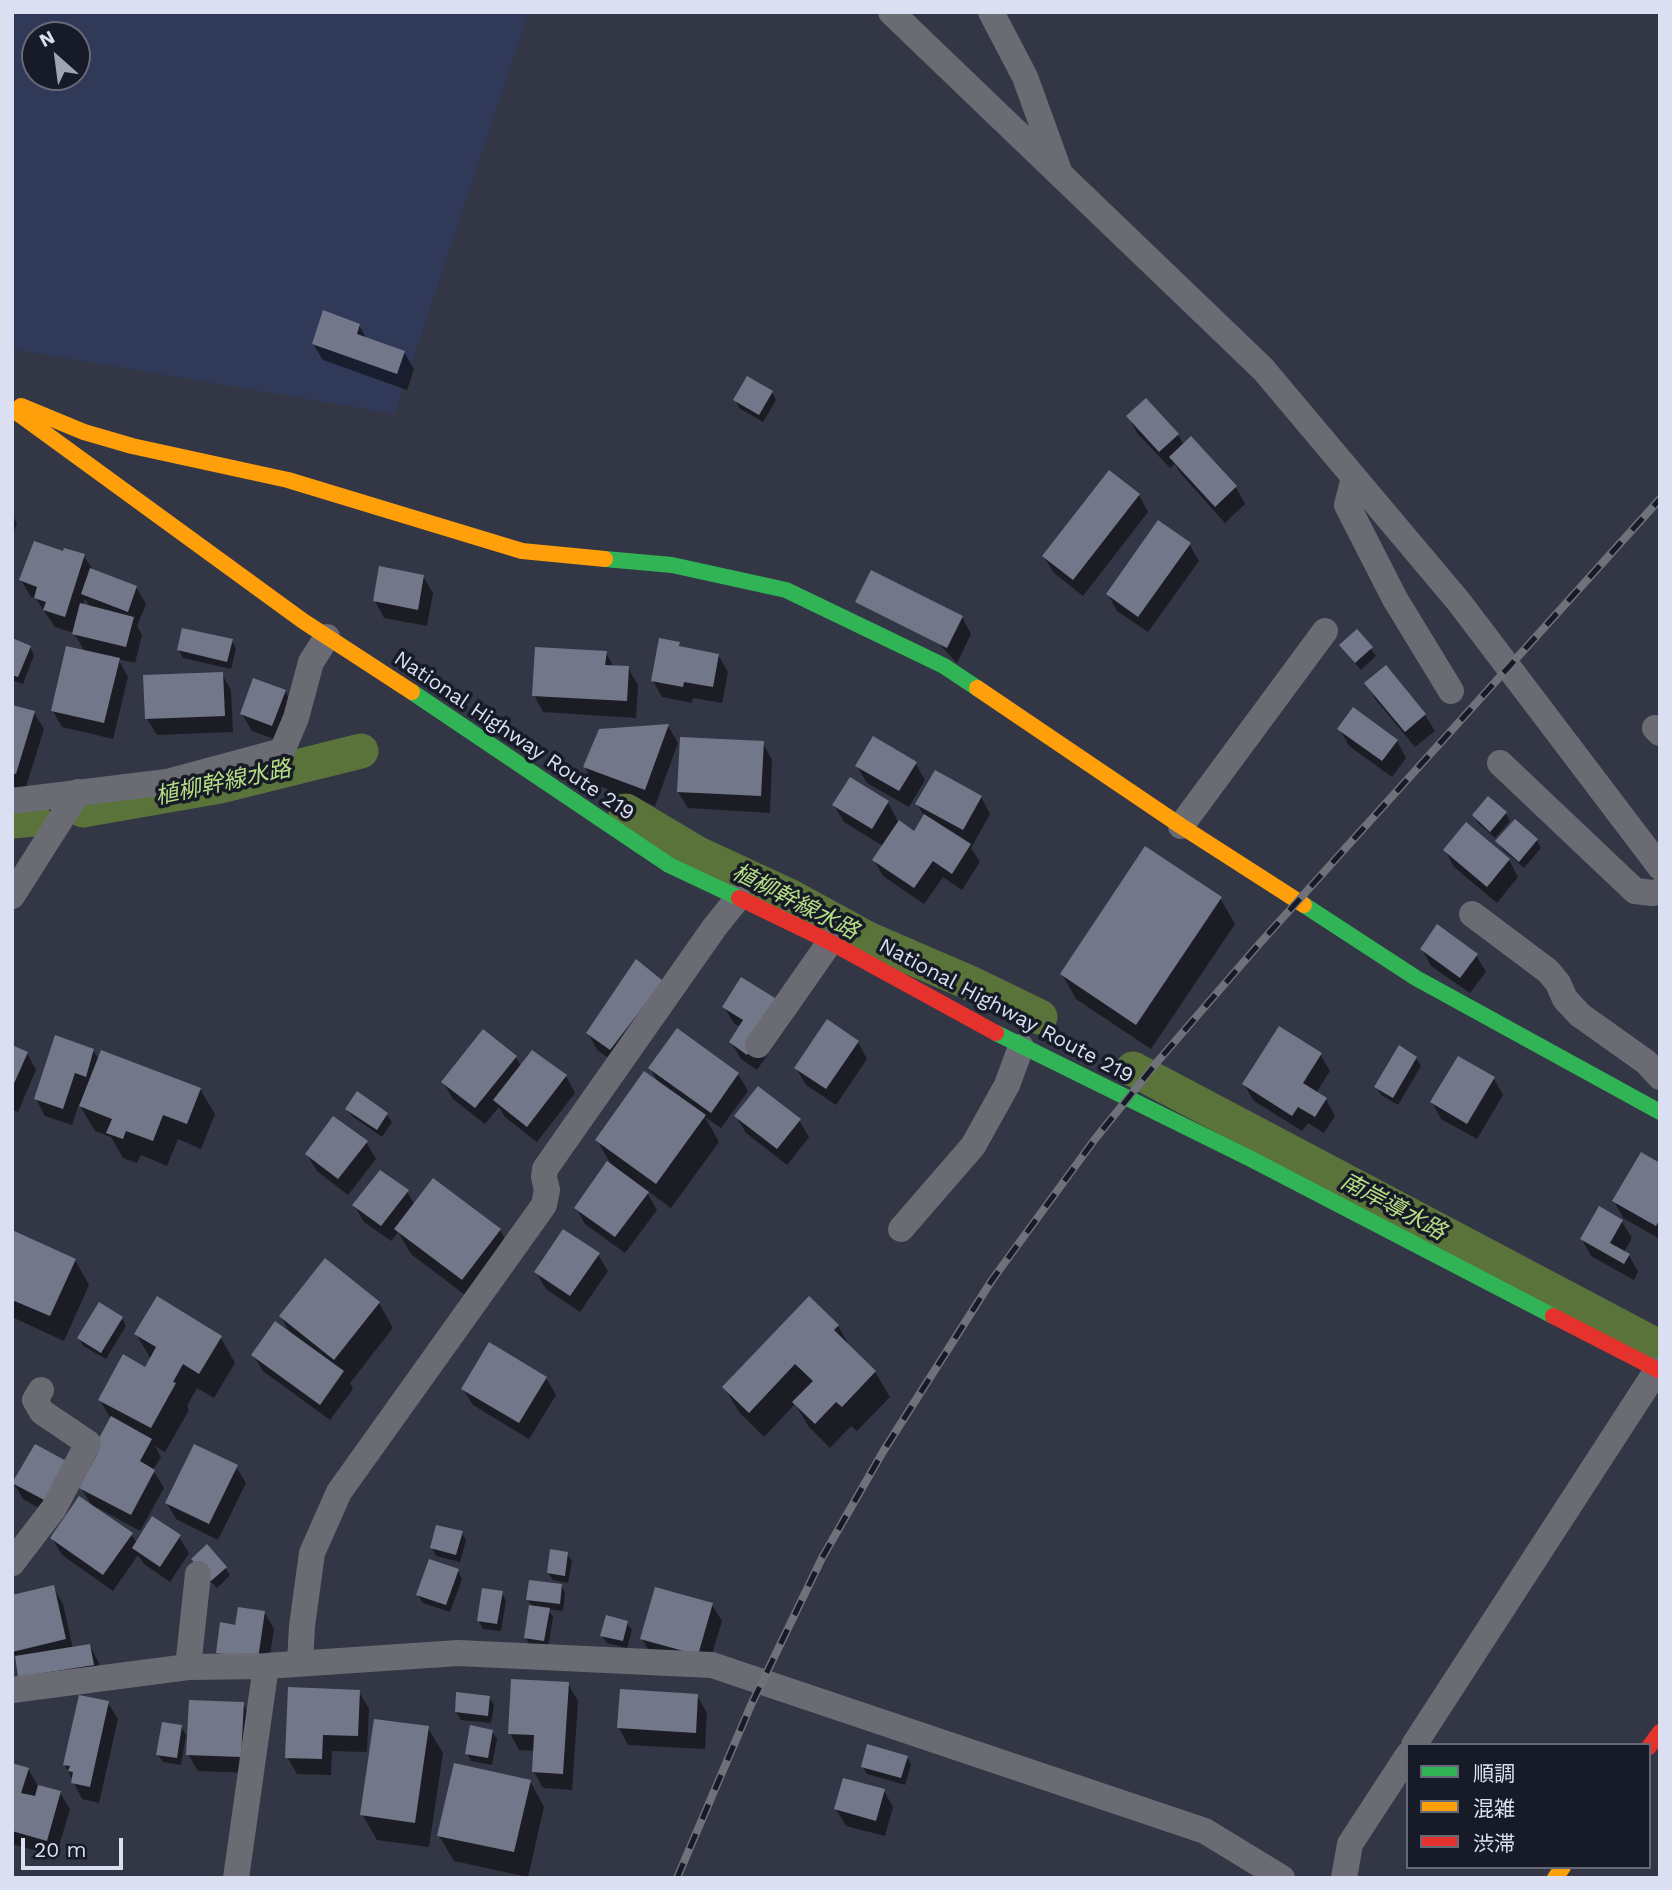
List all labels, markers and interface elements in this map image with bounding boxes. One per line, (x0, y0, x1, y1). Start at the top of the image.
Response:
north arrow (21, 21, 91, 91)
text: N (35, 25, 58, 52)
street label: National Highway Route 219 (389, 646, 639, 826)
water label: 植柳幹線水路 (153, 755, 293, 811)
water label: 植柳幹線水路 (727, 858, 863, 946)
street label: National Highway Route 219 (875, 933, 1137, 1089)
water label: 南岸導水路 (1336, 1168, 1450, 1246)
legend (1406, 1743, 1651, 1869)
text: 順調 (1473, 1761, 1515, 1786)
text: 混雑 (1473, 1796, 1515, 1821)
scale bar (24, 1824, 126, 1868)
text: 渋滞 (1473, 1831, 1515, 1856)
text: 20 m (34, 1837, 86, 1862)

